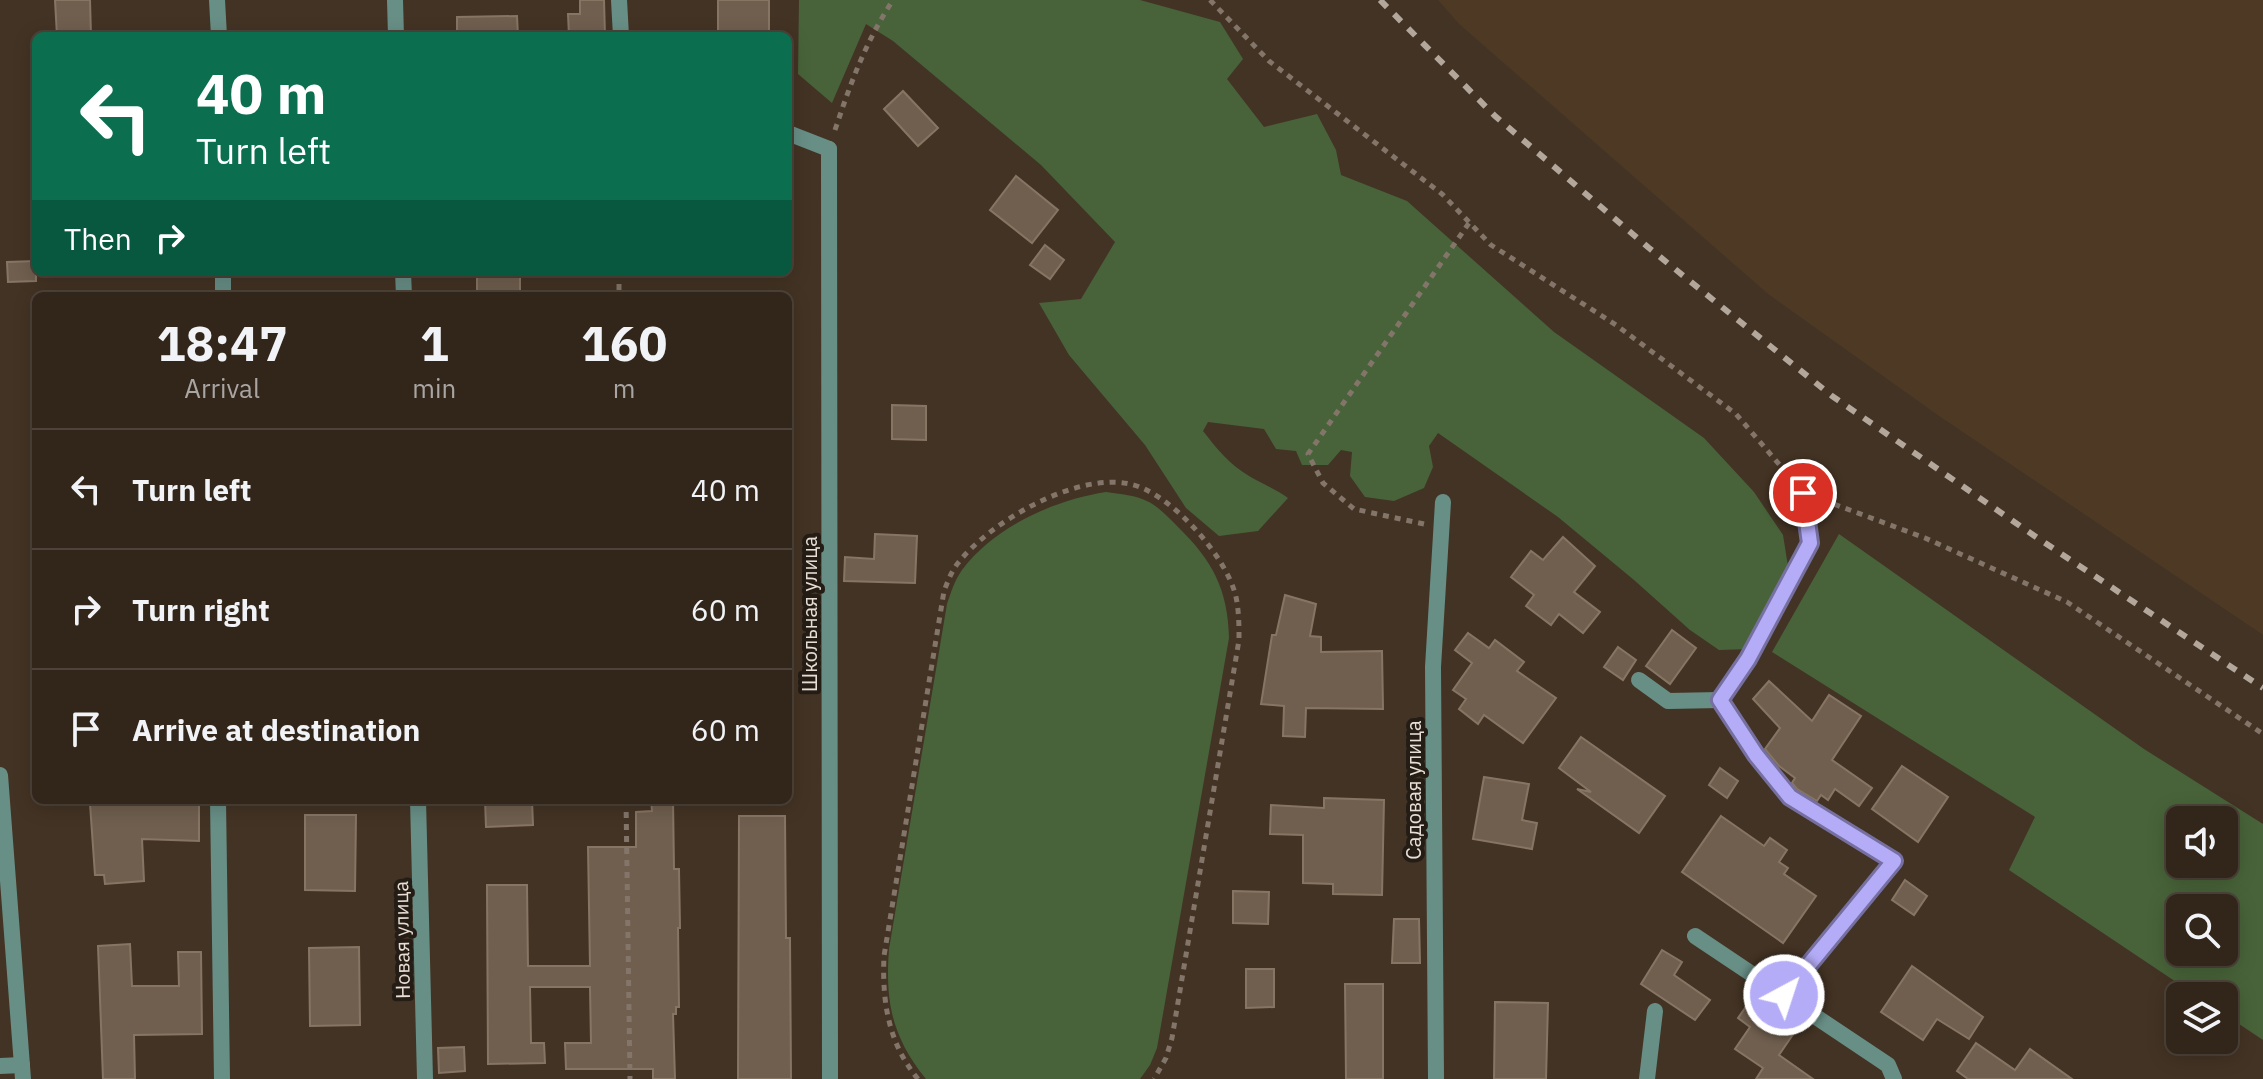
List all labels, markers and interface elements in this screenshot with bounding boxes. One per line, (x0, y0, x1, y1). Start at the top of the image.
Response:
text: 40 m (196, 57, 326, 129)
icon: left (64, 64, 168, 168)
text: Turn left (196, 127, 331, 174)
icon: right (148, 216, 192, 260)
text: Then (64, 219, 132, 258)
text: 18:47 (157, 312, 288, 374)
text: 1 (420, 312, 449, 374)
text: 160 (581, 312, 667, 374)
text: Arrival (184, 371, 260, 405)
text: min (412, 371, 456, 405)
text: m (613, 371, 635, 405)
pin (1769, 459, 1837, 527)
icon: left (64, 467, 108, 511)
text: Turn left (132, 470, 251, 509)
text: 40 m (691, 470, 760, 509)
icon: arrive (1781, 471, 1825, 515)
street label: Школьная улица (796, 536, 823, 692)
icon: right (64, 587, 108, 631)
text: Turn right (132, 590, 270, 629)
text: 60 m (691, 590, 760, 629)
icon: arrive (64, 707, 108, 751)
text: Arrive at destination (132, 710, 420, 749)
text: 60 m (691, 710, 760, 749)
street label: Садовая улица (1400, 720, 1427, 860)
map controls (2166, 806, 2238, 1054)
button: sound (2166, 806, 2238, 878)
street label: Новая улица (387, 881, 416, 999)
button: search (2166, 894, 2238, 966)
position arrow (1742, 953, 1826, 1037)
button: layers (2166, 982, 2238, 1054)

